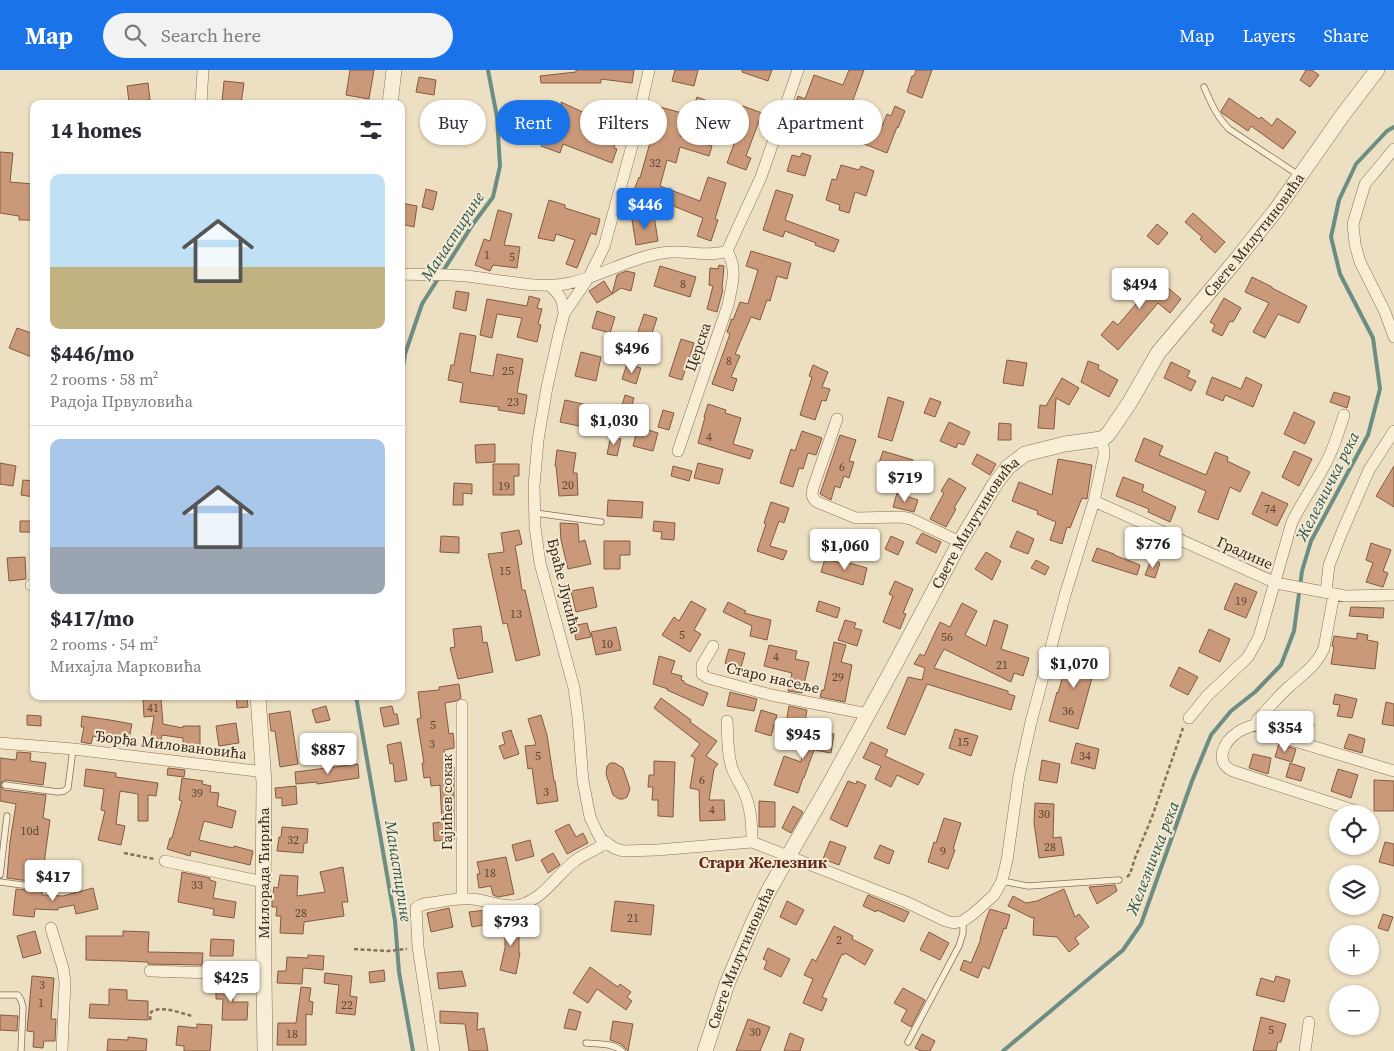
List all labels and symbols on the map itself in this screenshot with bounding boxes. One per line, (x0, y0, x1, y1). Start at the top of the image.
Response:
house number: 32 (649, 155, 661, 171)
street label: Свете Милутиновића (1199, 168, 1309, 301)
water label: Манастирине (414, 187, 489, 286)
pin: $446 (615, 188, 675, 230)
house number: 1 (484, 247, 490, 263)
house number: 5 (509, 249, 515, 265)
pin: $494 (1110, 268, 1170, 310)
house number: 8 (680, 276, 686, 292)
street label: Церска (679, 319, 716, 374)
pin: $496 (602, 332, 662, 374)
house number: 8 (726, 353, 732, 369)
house number: 25 (502, 363, 514, 379)
house number: 23 (507, 394, 519, 410)
pin: $1,030 (573, 404, 655, 446)
water label: Железничка река (1289, 427, 1364, 545)
house number: 4 (706, 429, 712, 445)
street label: Свете Милутиновића (926, 451, 1024, 592)
house number: 6 (839, 459, 845, 475)
pin: $719 (875, 460, 935, 503)
house number: 20 (562, 477, 574, 493)
house number: 19 (498, 478, 510, 494)
house number: 74 (1264, 501, 1276, 517)
pin: $776 (1123, 526, 1183, 569)
pin: $1,060 (804, 528, 886, 571)
street label: Градине (1214, 531, 1277, 574)
street label: Браће Лукића (542, 536, 587, 636)
house number: 15 (499, 563, 511, 579)
house number: 19 (1235, 593, 1247, 609)
house number: 13 (510, 606, 522, 622)
house number: 5 (679, 627, 685, 643)
house number: 56 (941, 629, 953, 645)
house number: 10 (601, 636, 613, 652)
pin: $1,070 (1033, 646, 1115, 689)
house number: 4 (773, 649, 779, 665)
street label: Старо насеље (724, 657, 822, 699)
house number: 21 (996, 657, 1008, 673)
house number: 29 (832, 669, 844, 685)
house number: 41 (147, 700, 159, 716)
house number: 36 (1062, 703, 1074, 719)
pin: $354 (1255, 710, 1315, 753)
house number: 5 (430, 717, 436, 733)
pin: $945 (773, 718, 833, 760)
street label: Ђорђа Миловановића (94, 725, 249, 764)
pin: $887 (298, 732, 358, 775)
house number: 15 (957, 734, 969, 750)
house number: 3 (429, 736, 435, 752)
house number: 5 (535, 748, 541, 764)
house number: 34 (1079, 748, 1091, 764)
street label: Гајићев сокак (436, 753, 457, 850)
house number: 6 (699, 772, 705, 788)
house number: 3 (543, 784, 549, 800)
house number: 39 (191, 785, 203, 801)
water label: Железничка река (1120, 797, 1184, 919)
house number: 4 (709, 802, 715, 818)
house number: 30 (1038, 806, 1050, 822)
street label: Милорада Ћирића (253, 807, 274, 939)
water label: Манастирине (380, 818, 418, 924)
house number: 10d (21, 823, 40, 839)
house number: 32 (287, 832, 299, 848)
house number: 28 (1044, 839, 1056, 855)
house number: 9 (940, 843, 946, 859)
district label: Стари Железник (699, 851, 828, 873)
pin: $417 (23, 860, 83, 902)
house number: 18 (484, 865, 496, 881)
house number: 33 (191, 877, 203, 893)
street label: Свете Милутиновића (702, 882, 779, 1032)
pin: $793 (481, 904, 541, 947)
house number: 28 (295, 905, 307, 921)
house number: 21 (627, 910, 639, 926)
house number: 2 (836, 932, 842, 948)
pin: $425 (201, 960, 261, 1003)
house number: 3 (39, 977, 45, 993)
house number: 1 (38, 995, 44, 1011)
house number: 22 (341, 997, 353, 1013)
house number: 5 (1268, 1022, 1274, 1038)
house number: 30 (749, 1024, 761, 1040)
house number: 18 (286, 1026, 298, 1042)

